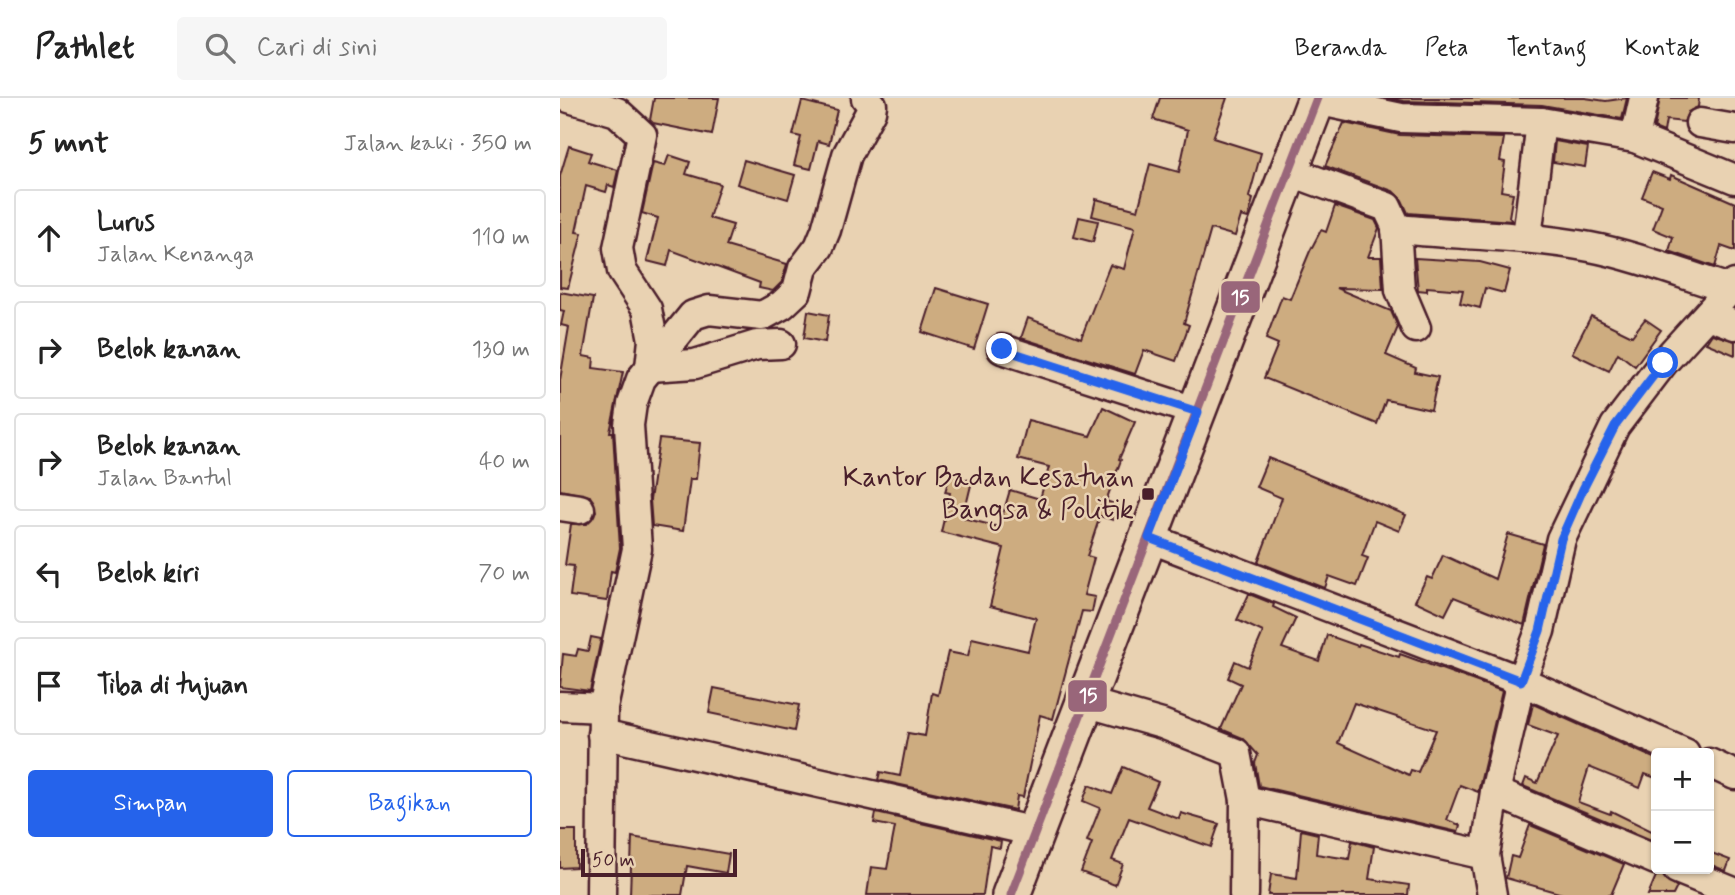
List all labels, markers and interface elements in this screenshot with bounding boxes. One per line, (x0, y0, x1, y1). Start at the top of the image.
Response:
search box (177, 17, 667, 80)
text: Pathlet (35, 26, 135, 70)
icon: search (201, 29, 239, 67)
text: Cari di sini (257, 31, 378, 65)
text: Beranda (1295, 33, 1387, 64)
text: Peta (1425, 33, 1468, 64)
text: Tentang (1506, 33, 1587, 64)
text: Kontak (1625, 33, 1700, 64)
text: 5 mnt (28, 124, 109, 163)
text: Jalan kaki · 350 m (344, 129, 532, 159)
text: Lurus (97, 206, 155, 240)
icon: ahead (30, 219, 68, 257)
text: 110 m (471, 223, 530, 253)
text: Jalan Kenanga (97, 240, 254, 270)
line badge: 15 (1220, 280, 1261, 314)
text: 15 (1231, 286, 1249, 311)
icon: right (30, 331, 68, 369)
text: Belok kanan (97, 333, 240, 367)
route end (986, 333, 1017, 364)
text: 130 m (472, 335, 530, 365)
route start (1647, 347, 1678, 378)
text: Belok kanan (97, 430, 240, 464)
icon: right (30, 443, 68, 481)
text: 40 m (479, 447, 530, 477)
place label: Kantor Badan Kesatuan Bangsa & Politik (842, 460, 1134, 531)
text: Jalan Bantul (97, 464, 232, 494)
marker: Kantor Badan Kesatuan Bangsa & Politik (1140, 486, 1156, 502)
icon: left (30, 555, 68, 593)
text: Belok kiri (97, 557, 199, 591)
text: 70 m (478, 559, 530, 589)
icon: arrive (30, 667, 68, 705)
text: Tiba di tujuan (97, 669, 248, 703)
line badge: 15 (1067, 679, 1108, 713)
text: 15 (1079, 684, 1097, 709)
map controls (1651, 748, 1714, 874)
button: + (1651, 748, 1714, 811)
button: Simpan (28, 770, 273, 837)
button: Bagikan (287, 770, 532, 837)
button: − (1651, 811, 1714, 874)
scale bar (581, 846, 737, 878)
text: 50 m (592, 848, 635, 873)

